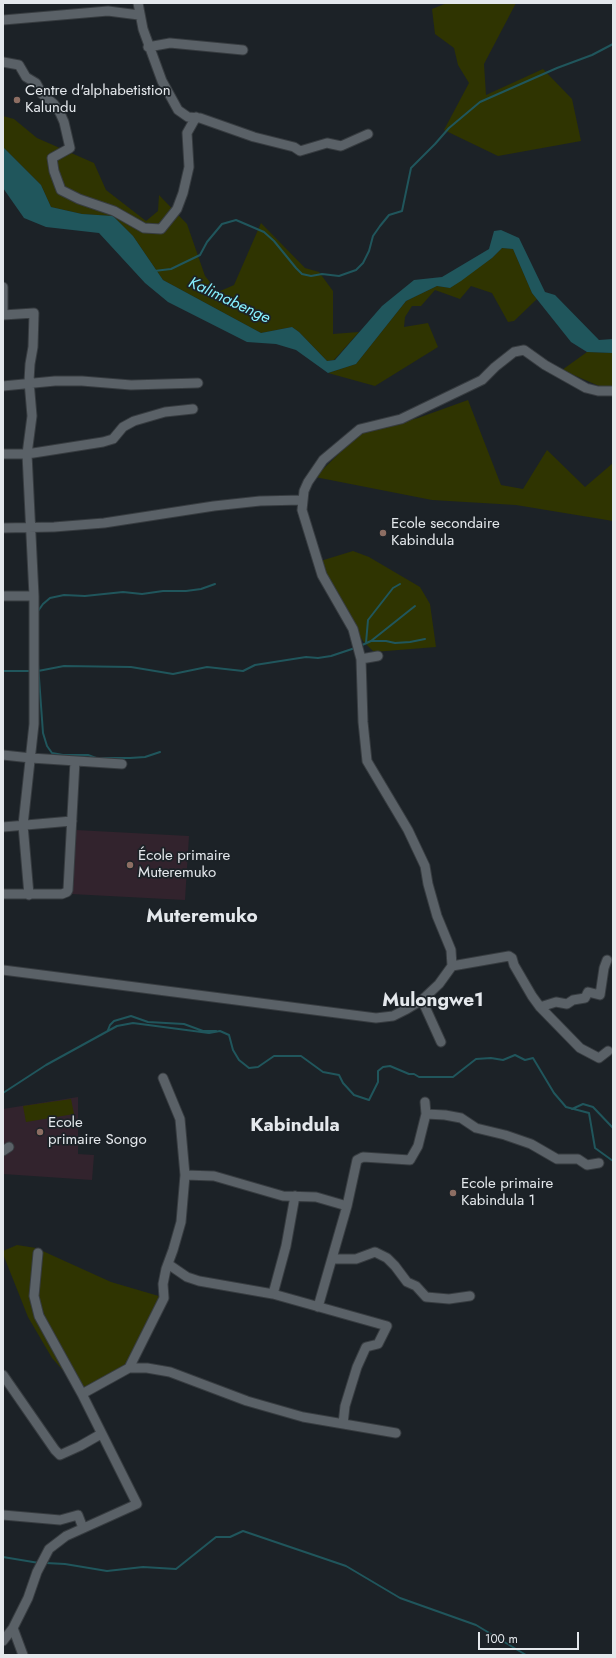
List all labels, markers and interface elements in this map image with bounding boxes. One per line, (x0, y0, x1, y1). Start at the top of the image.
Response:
place label: Centre d'alphabetistion Kalundu (25, 82, 171, 117)
marker: Centre d'alphabetistion Kalundu (12, 95, 22, 105)
water label: Kalimabenge (185, 274, 273, 328)
place label: Ecole secondaire Kabindula (391, 515, 500, 550)
marker: Ecole secondaire Kabindula (378, 528, 388, 538)
place label: École primaire Muteremuko (138, 847, 230, 882)
marker: École primaire Muteremuko (125, 860, 135, 870)
district label: Muteremuko (146, 906, 258, 928)
district label: Mulongwe1 (382, 990, 484, 1012)
place label: Ecole primaire Songo (48, 1114, 147, 1149)
district label: Kabindula (250, 1115, 340, 1137)
marker: Ecole primaire Songo (35, 1127, 45, 1137)
place label: Ecole primaire Kabindula 1 (461, 1175, 553, 1210)
marker: Ecole primaire Kabindula 1 (448, 1188, 458, 1198)
scale bar (480, 1624, 581, 1650)
text: 100 m (485, 1630, 518, 1648)

